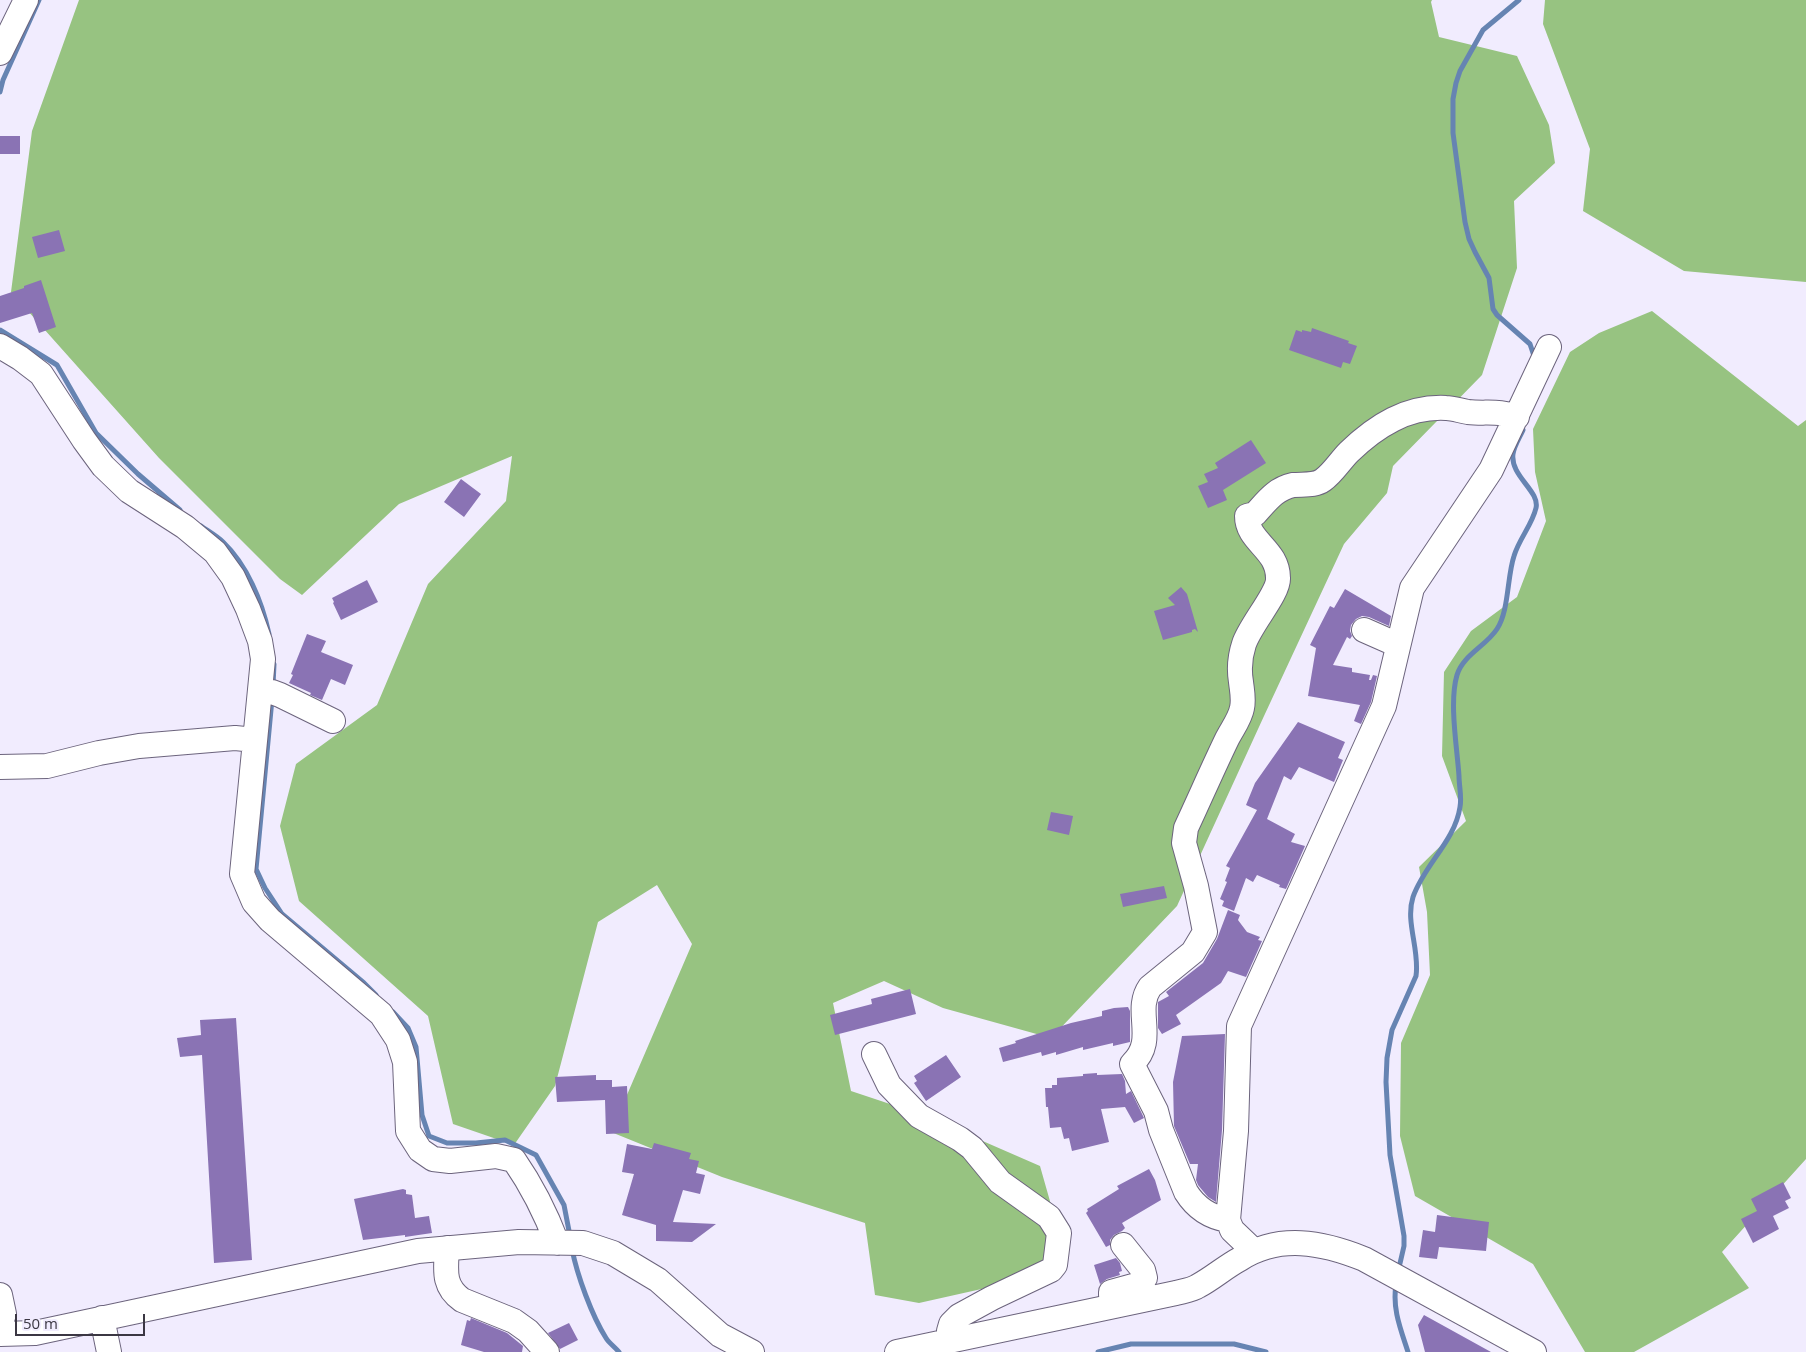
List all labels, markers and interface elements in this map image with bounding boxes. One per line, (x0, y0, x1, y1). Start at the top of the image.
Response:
scale bar (18, 1304, 148, 1336)
text: 50 m (23, 1313, 58, 1333)

